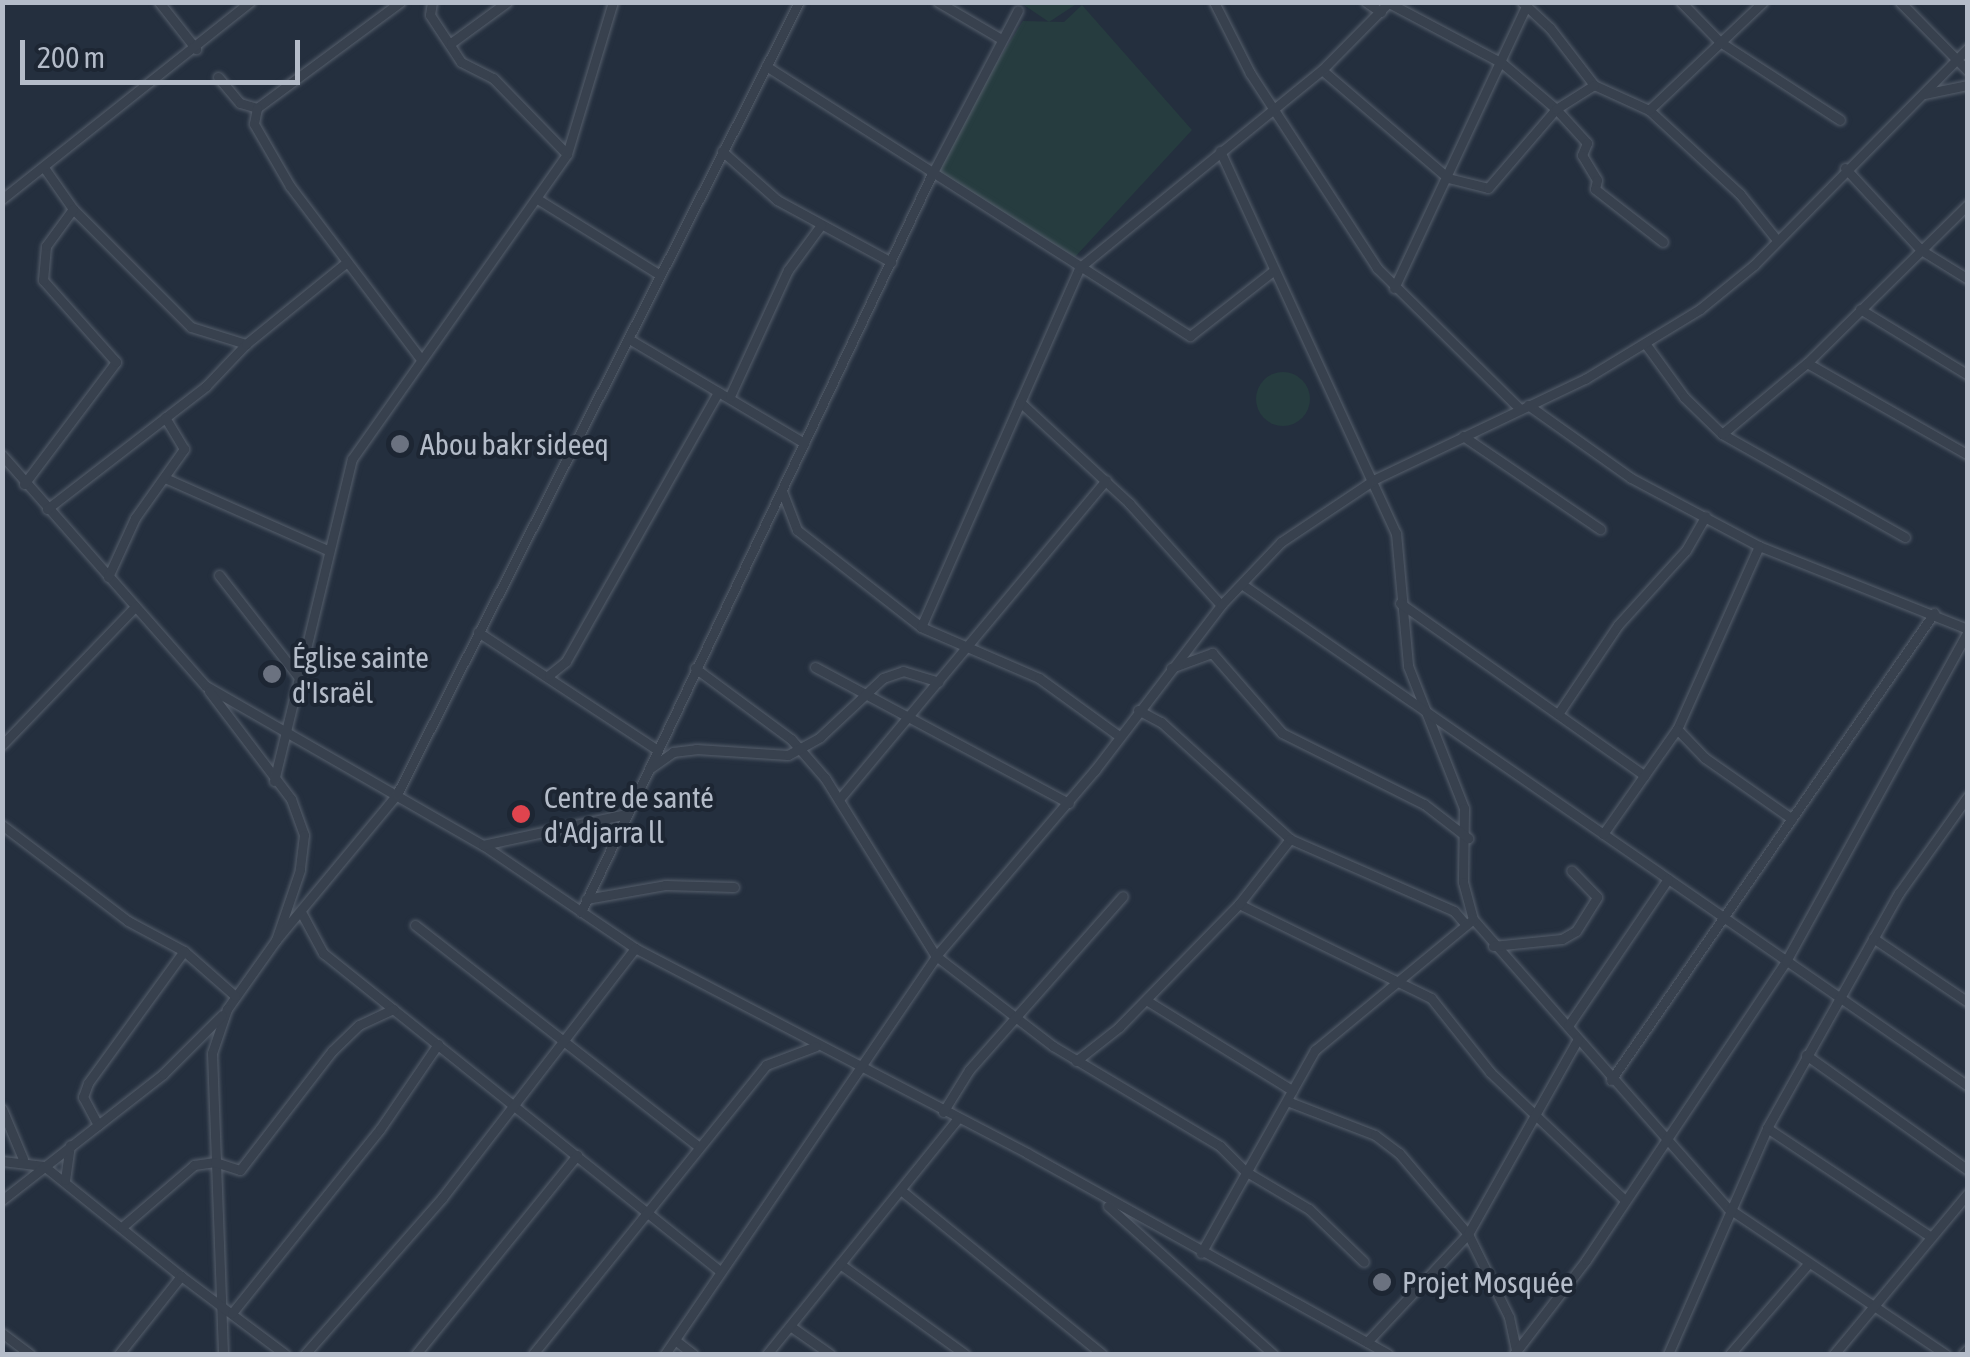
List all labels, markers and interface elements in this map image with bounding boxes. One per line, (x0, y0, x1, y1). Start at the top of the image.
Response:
scale bar (25, 20, 305, 82)
text: 200 m (37, 40, 105, 74)
place label: Abou bakr sideeq (420, 426, 609, 462)
marker: Abou bakr sideeq (389, 433, 411, 455)
place label: Église sainte d'Israël (292, 639, 429, 710)
marker: Église sainte d'Israël (261, 663, 283, 685)
place label: Centre de santé d'Adjarra ll (544, 779, 714, 850)
marker: Centre de santé d'Adjarra ll (508, 801, 534, 827)
place label: Projet Mosquée (1402, 1264, 1574, 1300)
marker: Projet Mosquée (1371, 1271, 1393, 1293)

